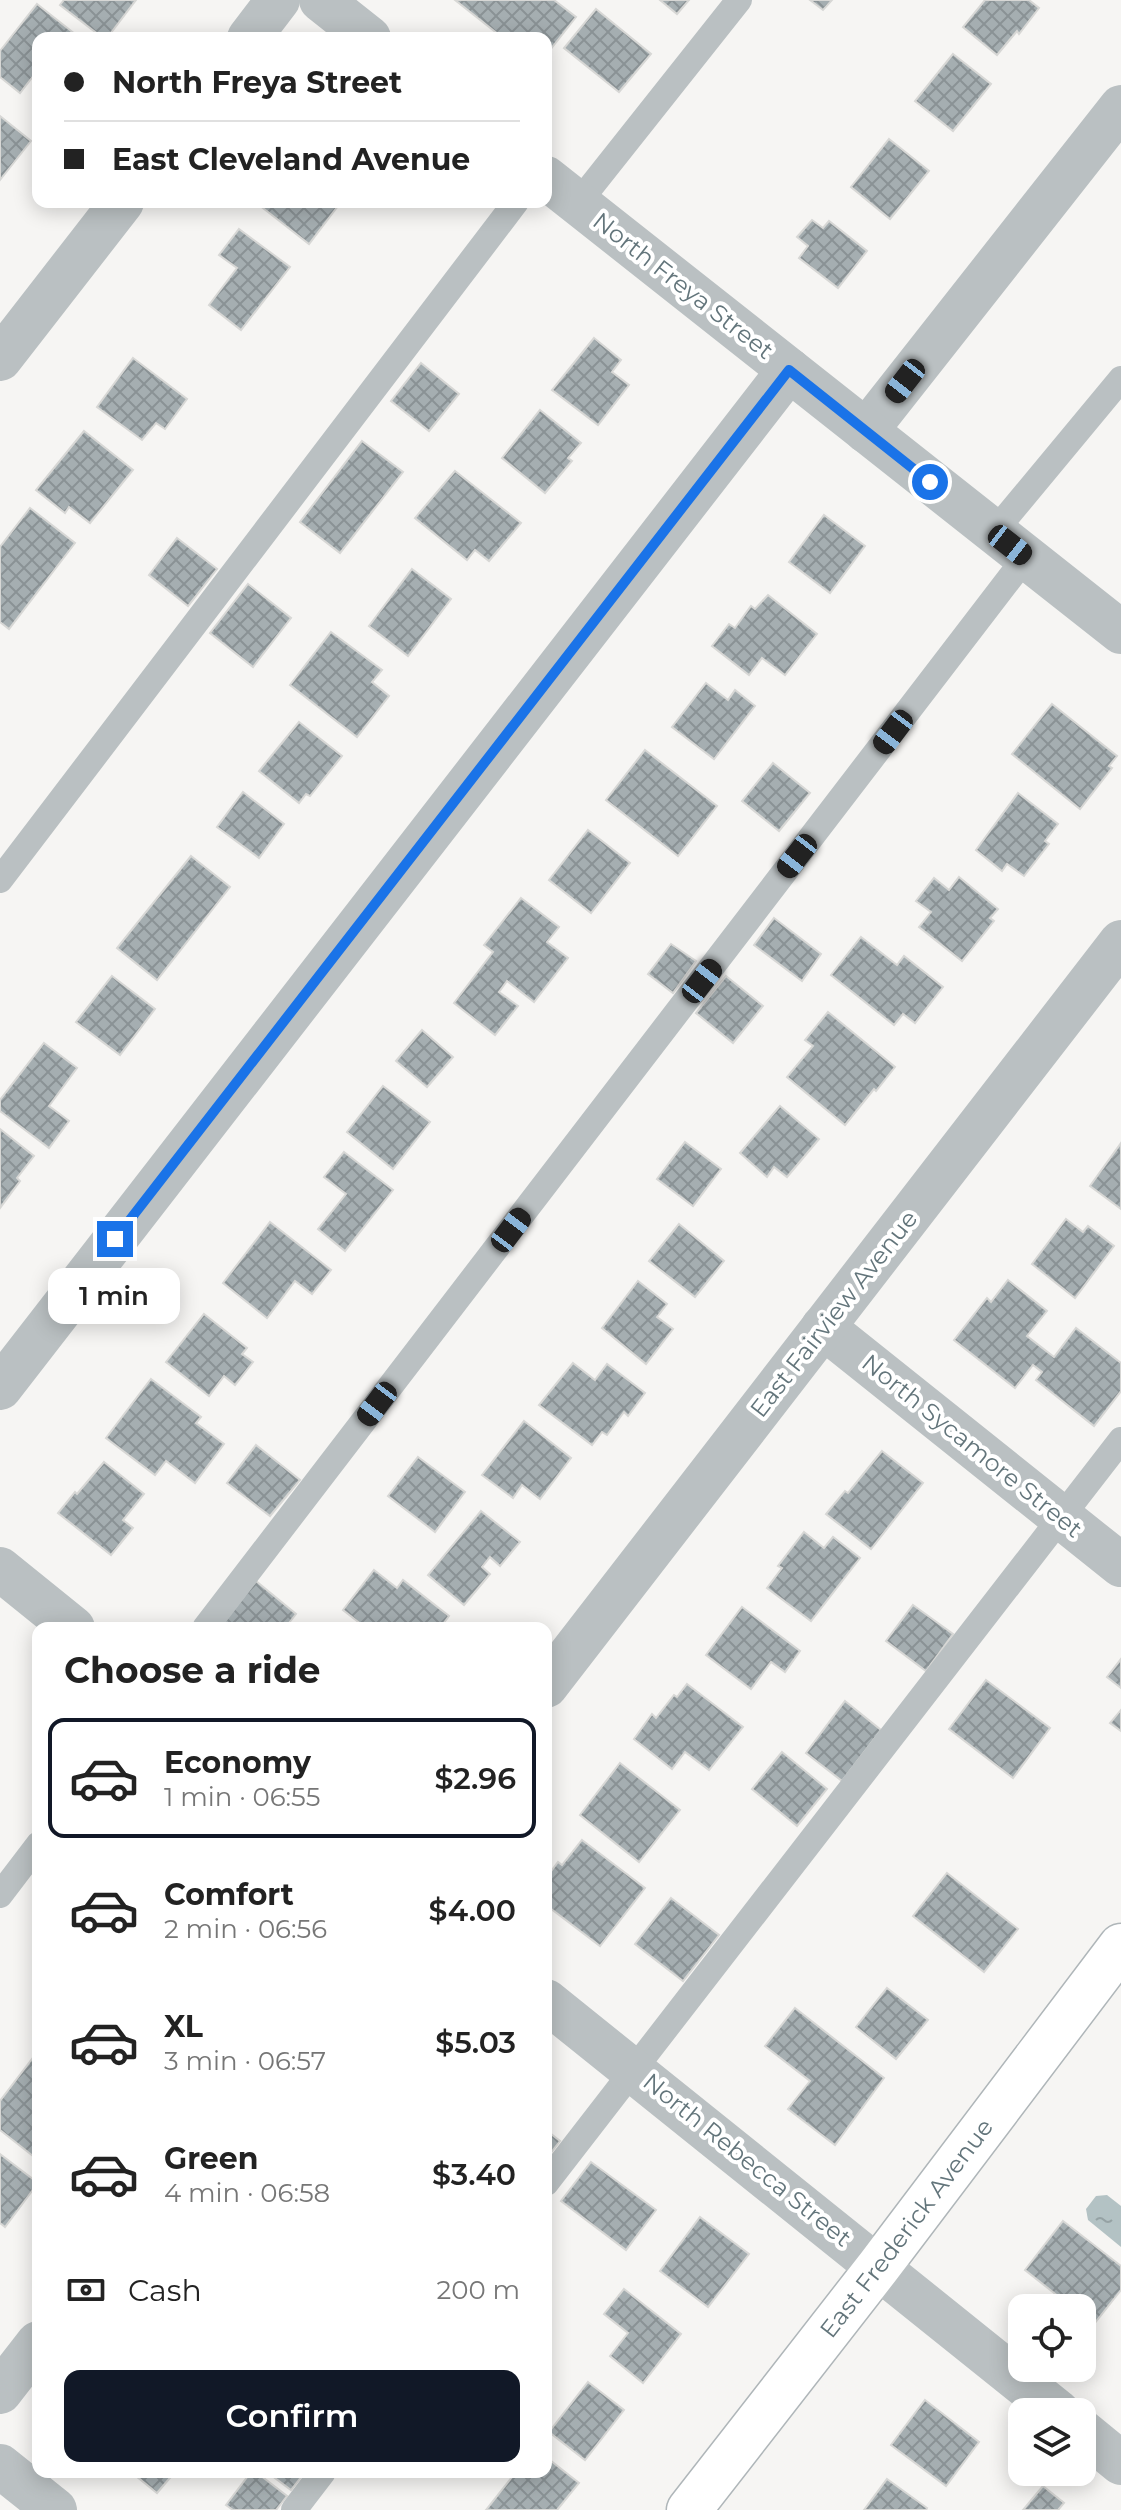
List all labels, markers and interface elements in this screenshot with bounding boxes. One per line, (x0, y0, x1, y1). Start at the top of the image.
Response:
text: North Freya Street (112, 64, 402, 101)
text: East Cleveland Avenue (112, 141, 470, 178)
street label: North Freya Street (587, 206, 779, 365)
car (881, 355, 929, 407)
route start (912, 464, 948, 500)
car (984, 521, 1036, 569)
car (869, 706, 917, 758)
car (773, 830, 821, 882)
car (678, 955, 726, 1007)
car (487, 1204, 535, 1256)
street label: East Fairview Avenue (744, 1204, 923, 1423)
route end (97, 1221, 133, 1257)
callout: 1 min (49, 1267, 181, 1323)
text: 1 min (79, 1280, 149, 1312)
street label: North Sycamore Street (856, 1348, 1089, 1544)
car (353, 1378, 401, 1430)
text: Choose a ride (64, 1648, 321, 1692)
icon: car (68, 1742, 140, 1814)
text: Economy (164, 1744, 311, 1781)
text: $2.96 (434, 1760, 516, 1797)
text: 1 min · 06:55 (164, 1781, 320, 1813)
icon: car (68, 1874, 140, 1946)
text: Comfort (164, 1876, 294, 1913)
text: $4.00 (429, 1892, 516, 1929)
text: 2 min · 06:56 (164, 1913, 327, 1945)
icon: car (68, 2006, 140, 2078)
text: XL (164, 2008, 203, 2045)
text: $5.03 (435, 2024, 516, 2061)
text: 3 min · 06:57 (164, 2045, 326, 2077)
street label: North Rebecca Street (637, 2067, 857, 2253)
street label: East Frederick Avenue (814, 2113, 999, 2343)
icon: car (68, 2138, 140, 2210)
text: Green (164, 2140, 258, 2177)
text: $3.40 (432, 2156, 516, 2193)
text: 4 min · 06:58 (164, 2177, 330, 2209)
icon: cash (64, 2268, 108, 2312)
text: Cash (128, 2272, 202, 2309)
text: 200 m (436, 2274, 520, 2306)
map controls (1008, 2294, 1096, 2486)
button: locate (1008, 2294, 1096, 2382)
button: Confirm (64, 2370, 520, 2462)
button: layers (1008, 2398, 1096, 2486)

